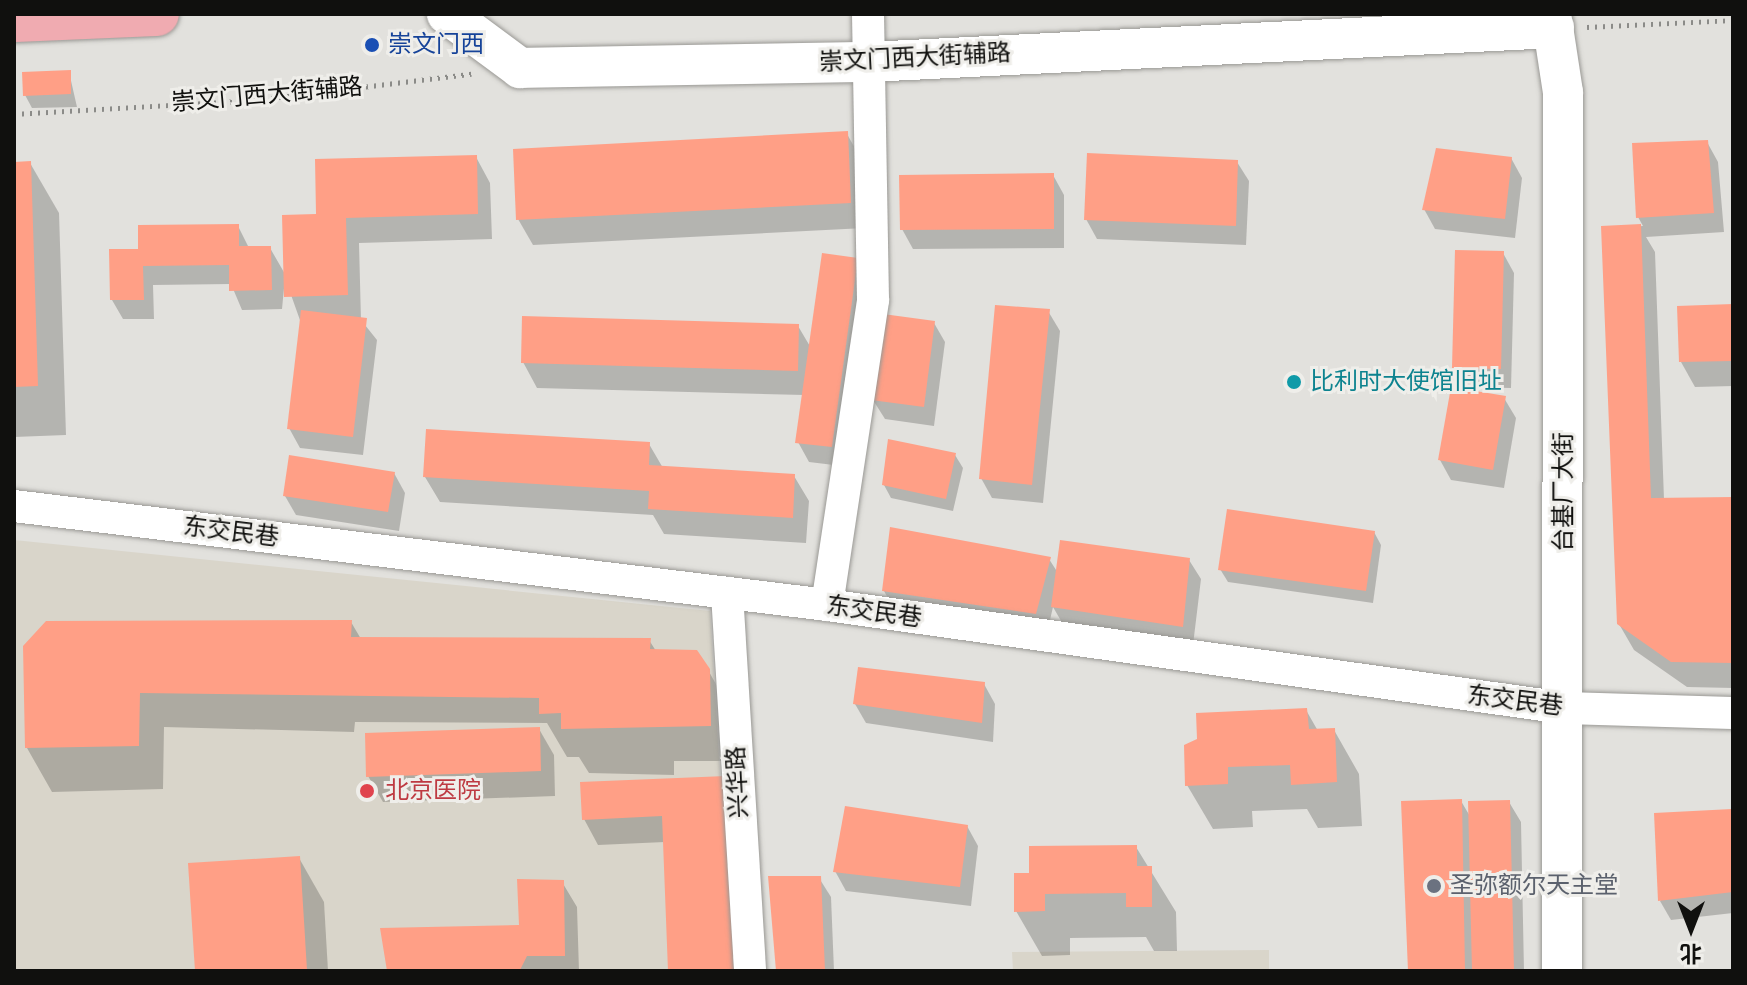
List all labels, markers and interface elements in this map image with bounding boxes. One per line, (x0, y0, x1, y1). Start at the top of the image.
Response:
place label: 崇文门西 (388, 31, 484, 59)
marker: 崇文门西 (363, 36, 381, 54)
street label: 崇文门西大街辅路 (818, 39, 1012, 77)
street label: 崇文门西大街辅路 (170, 72, 364, 118)
place label: 比利时大使馆旧址 (1310, 368, 1502, 396)
marker: 比利时大使馆旧址 (1285, 373, 1303, 391)
street label: 台基厂大街 (1550, 432, 1578, 552)
street label: 东交民巷 (182, 512, 280, 552)
street label: 东交民巷 (824, 591, 924, 633)
street label: 东交民巷 (1466, 681, 1564, 721)
street label: 兴华路 (722, 745, 754, 819)
place label: 北京医院 (385, 777, 481, 805)
marker: 北京医院 (356, 780, 378, 802)
place label: 圣弥额尔天主堂 (1450, 872, 1618, 900)
marker: 圣弥额尔天主堂 (1425, 877, 1443, 895)
north arrow (1651, 889, 1731, 969)
text: 北 (1680, 938, 1702, 968)

